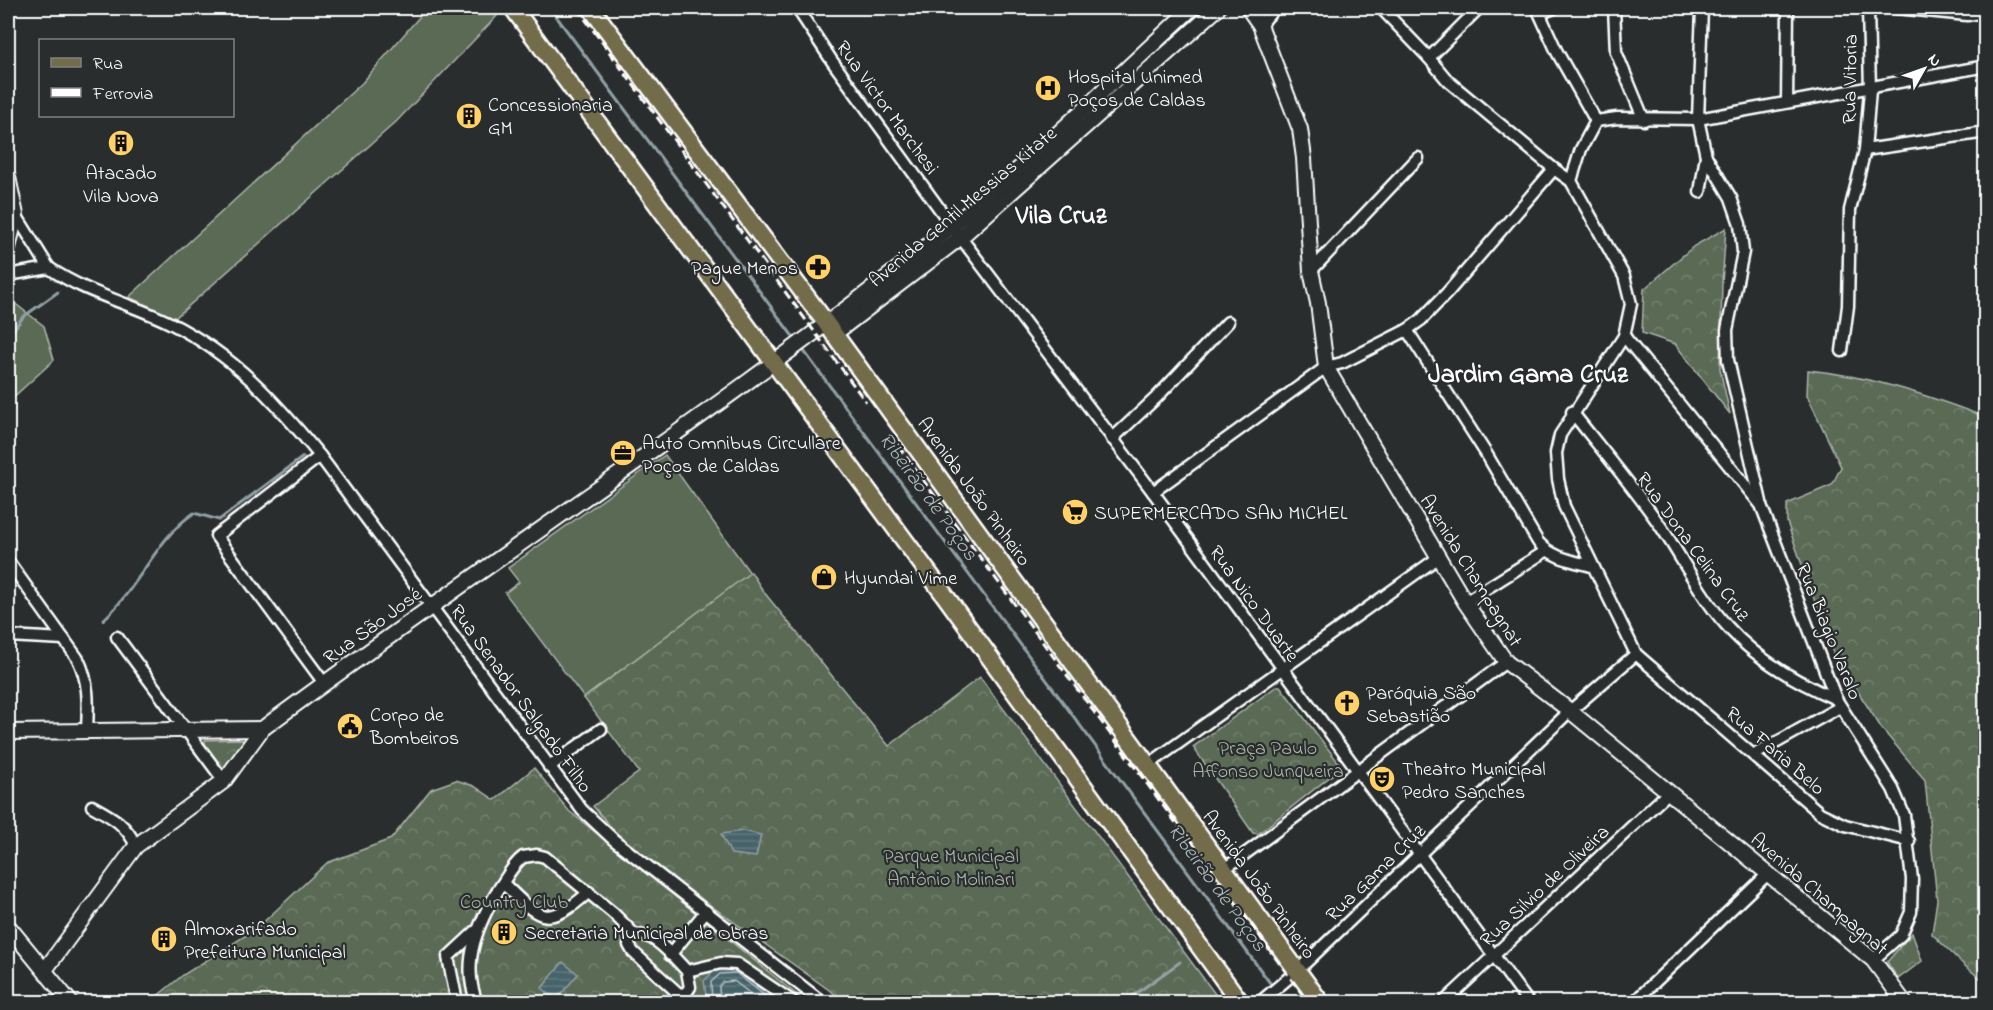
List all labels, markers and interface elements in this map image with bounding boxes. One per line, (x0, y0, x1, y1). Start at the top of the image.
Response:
street label: Rua Vitoria (1836, 34, 1867, 124)
street label: Rua Victor Marchesi (827, 35, 945, 182)
legend (39, 39, 234, 117)
north arrow (1894, 39, 1954, 99)
text: N (1921, 49, 1947, 73)
text: Rua (93, 52, 123, 78)
place label: Hospital Unimed Poços de Caldas (1068, 64, 1206, 116)
hospital icon: Hospital Unimed Poços de Caldas (1033, 73, 1063, 103)
text: Ferrovia (92, 82, 153, 108)
place label: Concessionaria GM (488, 92, 613, 144)
building icon: Concessionaria GM (454, 101, 484, 131)
street label: Avenida Gentil Messias Kitate (863, 120, 1064, 295)
building icon: Atacado Vila Nova (106, 128, 136, 158)
place label: Atacado Vila Nova (82, 160, 159, 212)
district label: Vila Cruz (1014, 198, 1108, 236)
pharmacy icon: Pague Menos (803, 252, 833, 282)
place label: Pague Menos (691, 255, 798, 285)
district label: Jardim Gama Cruz (1428, 357, 1629, 395)
street label: Avenida João Pinheiro (909, 412, 1037, 573)
water label: Ribeirão de Poços (871, 427, 984, 568)
place label: Auto Omnibus Circullare Poços de Caldas (642, 430, 841, 482)
office icon: Auto Omnibus Circullare Poços de Caldas (608, 438, 638, 468)
street label: Rua Dona Celina Cruz (1628, 467, 1757, 629)
street label: Avenida Champagnat (1410, 489, 1529, 654)
supermarket icon: SUPERMERCADO SAN MICHEL (1060, 497, 1090, 527)
place label: SUPERMERCADO SAN MICHEL (1094, 500, 1348, 529)
street label: Rua Nico Duarte (1201, 540, 1305, 669)
street label: Rua Biagio Varalo (1786, 559, 1868, 705)
shop icon: Hyundai Vime (809, 562, 839, 592)
place label: Hyundai Vime (844, 565, 957, 594)
street label: Rua São José (318, 581, 429, 673)
street label: Rua Senador Salgado Filho (441, 599, 598, 800)
place label: Paróquia São Sebastião (1366, 680, 1476, 732)
church icon: Paróquia São Sebastião (1332, 688, 1362, 718)
street label: Rua Faria Belo (1718, 700, 1831, 803)
place label: Corpo de Bombeiros (369, 702, 459, 754)
public building icon: Corpo de Bombeiros (335, 711, 365, 741)
park label: Praça Paulo Affonso Junqueira (1192, 735, 1344, 787)
place label: Theatro Municipal Pedro Sanches (1402, 756, 1546, 808)
theatre icon: Theatro Municipal Pedro Sanches (1367, 764, 1397, 794)
street label: Avenida João Pinheiro (1194, 805, 1322, 966)
water label: Ribeirão de Poços (1160, 818, 1273, 959)
street label: Rua Gama Cruz (1320, 818, 1434, 929)
street label: Rua Silvio de Oliveira (1474, 819, 1617, 955)
street label: Avenida Champagnat (1742, 827, 1894, 964)
park label: Parque Municipal Antônio Molinari (883, 843, 1019, 895)
park label: Country Club (460, 889, 568, 918)
place label: Almoxarifado Prefeitura Municipal (184, 916, 346, 968)
building icon: Secretaria Municipal de Obras (489, 917, 519, 947)
place label: Secretaria Municipal de Obras (524, 920, 769, 949)
building icon: Almoxarifado Prefeitura Municipal (149, 924, 179, 954)

